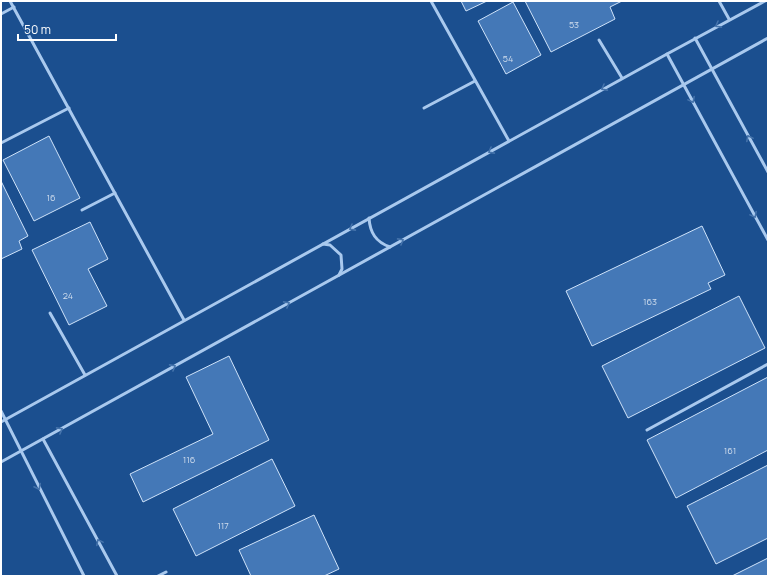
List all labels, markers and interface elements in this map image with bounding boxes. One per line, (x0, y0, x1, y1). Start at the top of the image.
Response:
scale bar (18, 16, 116, 42)
house number: 53 (569, 18, 579, 31)
text: 50 m (24, 21, 51, 38)
one-way arrow (715, 21, 722, 28)
house number: 54 (503, 52, 513, 65)
one-way arrow (601, 83, 609, 91)
one-way arrow (687, 96, 695, 103)
one-way arrow (747, 135, 754, 142)
one-way arrow (487, 146, 495, 153)
house number: 16 (46, 191, 56, 204)
one-way arrow (749, 210, 757, 218)
one-way arrow (349, 223, 357, 230)
one-way arrow (397, 239, 404, 246)
house number: 24 (63, 289, 73, 302)
house number: 163 (643, 295, 657, 308)
one-way arrow (283, 302, 290, 309)
one-way arrow (169, 365, 177, 372)
one-way arrow (56, 428, 63, 435)
house number: 161 (724, 444, 736, 457)
house number: 116 (183, 453, 196, 466)
one-way arrow (33, 483, 41, 490)
house number: 117 (217, 519, 229, 532)
one-way arrow (96, 539, 103, 546)

